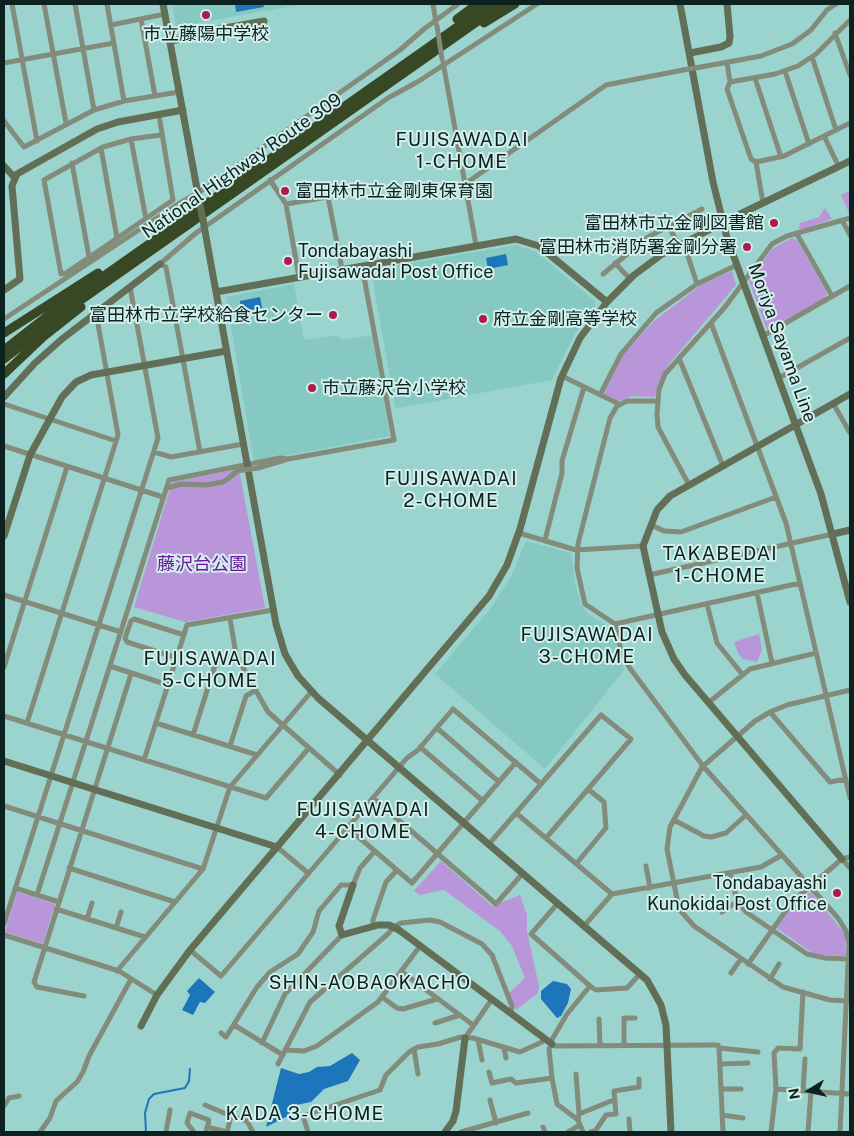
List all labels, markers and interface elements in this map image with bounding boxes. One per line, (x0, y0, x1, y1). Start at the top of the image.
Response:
marker: 市立藤陽中学校 (200, 9, 212, 21)
place label: 市立藤陽中学校 (143, 23, 269, 45)
street label: National Highway Route 309 (138, 89, 346, 243)
district label: FUJISAWADAI 1-CHOME (394, 129, 530, 173)
place label: 富田林市立金剛東保育園 (295, 180, 493, 202)
marker: 富田林市立金剛東保育園 (279, 185, 291, 197)
place label: 富田林市立金剛図書館 (584, 212, 764, 234)
marker: 富田林市立金剛図書館 (768, 217, 780, 229)
place label: 富田林市消防署金剛分署 (539, 236, 737, 258)
place label: Tondabayashi Fujisawadai Post Office (298, 240, 493, 282)
marker: 富田林市消防署金剛分署 (741, 241, 753, 253)
marker: Tondabayashi Fujisawadai Post Office (282, 255, 294, 267)
street label: Moriya Sayama Line (743, 261, 821, 425)
place label: 富田林市立学校給食センター (89, 304, 323, 326)
place label: 府立金剛高等学校 (493, 308, 637, 330)
marker: 富田林市立学校給食センター (327, 309, 339, 321)
marker: 府立金剛高等学校 (477, 313, 489, 325)
place label: 市立藤沢台小学校 (322, 377, 466, 399)
marker: 市立藤沢台小学校 (306, 382, 318, 394)
district label: FUJISAWADAI 2-CHOME (383, 468, 519, 512)
district label: TAKABEDAI 1-CHOME (661, 543, 779, 587)
park label: 藤沢台公園 (157, 553, 247, 575)
district label: FUJISAWADAI 3-CHOME (519, 624, 655, 668)
district label: FUJISAWADAI 5-CHOME (142, 648, 278, 692)
district label: FUJISAWADAI 4-CHOME (295, 799, 431, 843)
place label: Tondabayashi Kunokidai Post Office (647, 872, 827, 914)
marker: Tondabayashi Kunokidai Post Office (831, 887, 843, 899)
district label: SHIN-AOBAOKACHO (267, 972, 473, 994)
north arrow (784, 1066, 834, 1116)
text: N (785, 1087, 803, 1100)
district label: KADA 3-CHOME (224, 1103, 386, 1125)

